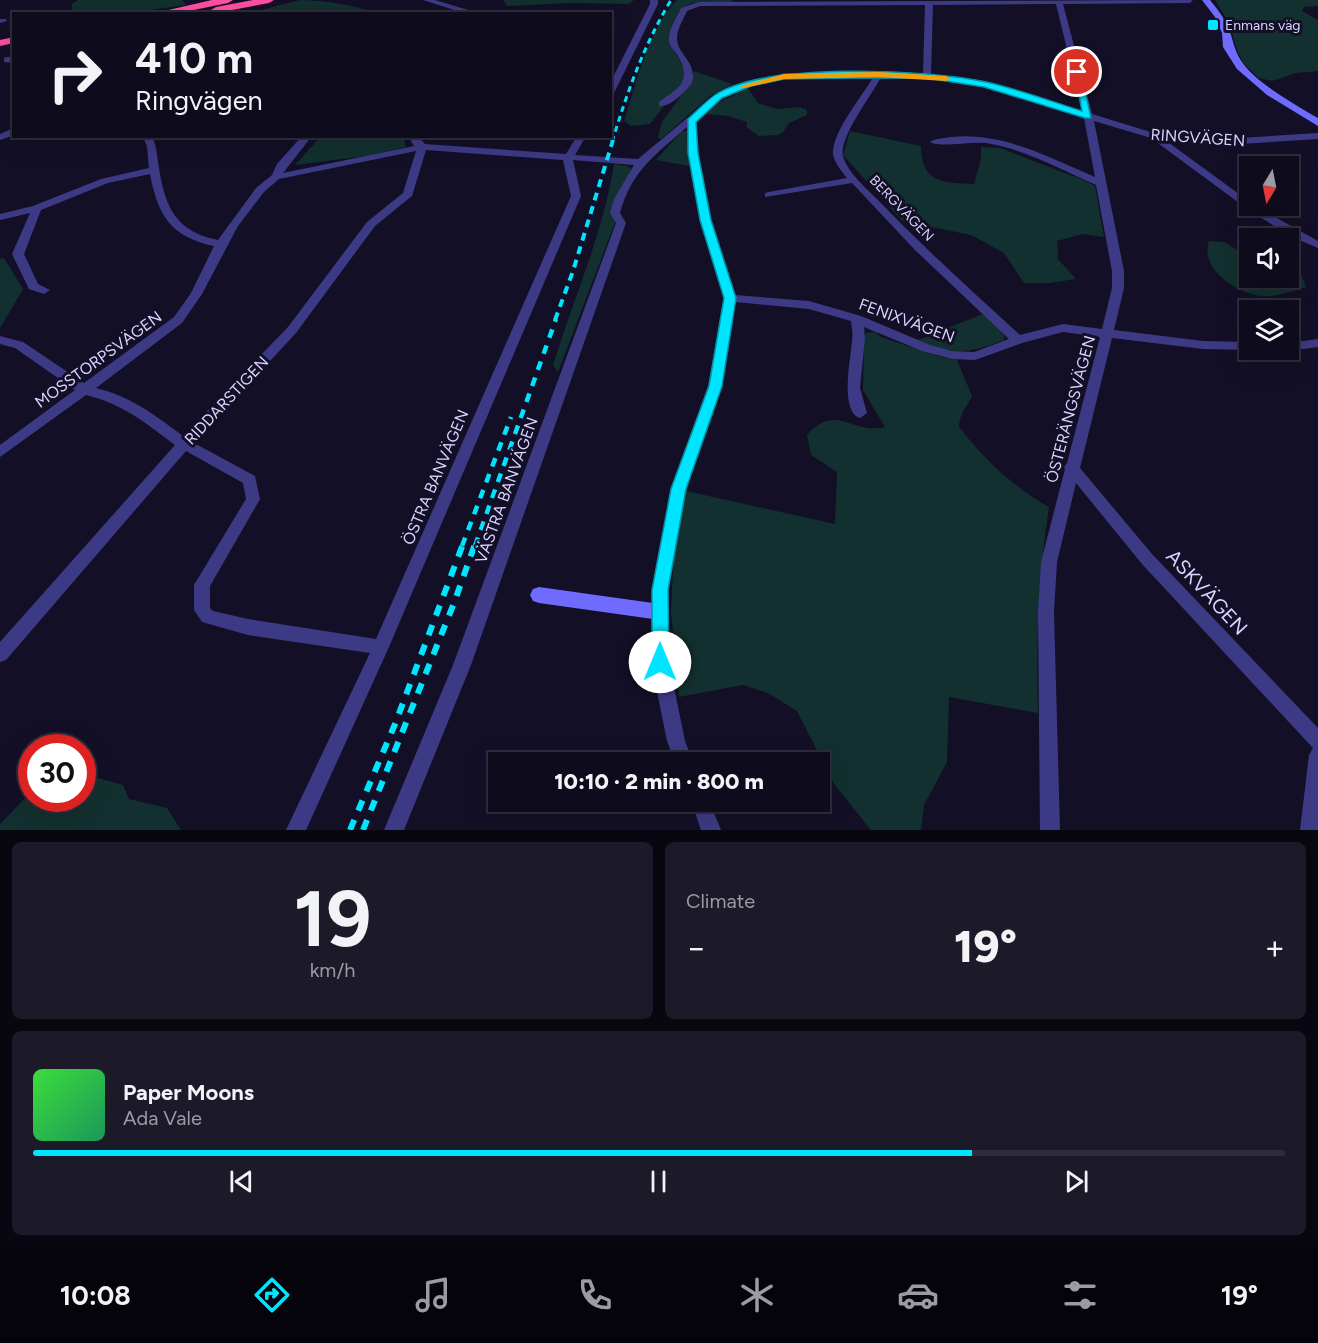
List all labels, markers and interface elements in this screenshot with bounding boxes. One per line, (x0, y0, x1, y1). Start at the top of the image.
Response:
place label: Enmans väg (1225, 17, 1301, 34)
marker: Enmans väg (1206, 18, 1220, 32)
text: 410 m (135, 33, 253, 84)
icon: right (36, 36, 114, 114)
pin (1051, 46, 1102, 97)
icon: arrive (1060, 55, 1093, 88)
text: Ringvägen (135, 84, 263, 117)
street label: RINGVÄGEN (1150, 125, 1246, 150)
north arrow (1239, 156, 1299, 216)
map controls (1239, 156, 1299, 360)
street label: BERGVÄGEN (866, 172, 937, 245)
button: sound (1239, 228, 1299, 288)
street label: FENIXVÄGEN (856, 294, 957, 347)
button: layers (1239, 300, 1299, 360)
street label: MOSSTORPSVÄGEN (31, 307, 165, 412)
street label: ÖSTERÄNGSVÄGEN (1042, 333, 1099, 485)
street label: RIDDARSTIGEN (180, 352, 272, 449)
street label: ÖSTRA BANVÄGEN (398, 407, 472, 548)
street label: VÄSTRA BANVÄGEN (471, 414, 542, 566)
street label: ASKVÄGEN (1161, 544, 1253, 640)
position arrow (628, 630, 692, 694)
speed limit sign: 30 (18, 734, 96, 812)
text: 10:10 · 2 min · 800 m (554, 768, 764, 795)
text: 19 (293, 872, 372, 966)
text: Climate (686, 889, 755, 913)
text: 19° (954, 919, 1017, 973)
text: − (686, 928, 707, 967)
text: + (1264, 928, 1285, 967)
text: km/h (310, 958, 355, 982)
text: Paper Moons (123, 1079, 254, 1106)
text: Ada Vale (123, 1106, 202, 1130)
icon: previous (225, 1165, 258, 1198)
icon: pause (642, 1165, 675, 1198)
icon: next (1060, 1165, 1093, 1198)
icon: directions (251, 1274, 293, 1316)
icon: music (412, 1274, 454, 1316)
icon: phone (574, 1274, 616, 1316)
icon: climate (736, 1274, 778, 1316)
icon: car (897, 1274, 939, 1316)
icon: filters (1059, 1274, 1101, 1316)
text: 10:08 (60, 1279, 131, 1312)
text: 19° (1221, 1279, 1258, 1312)

